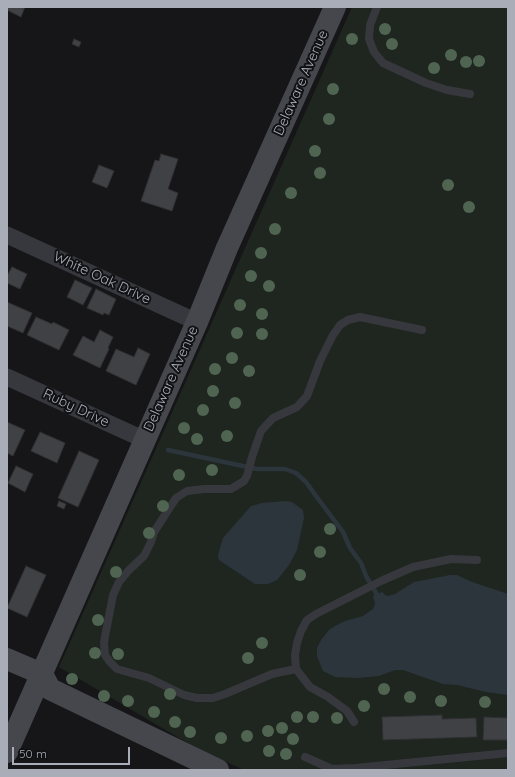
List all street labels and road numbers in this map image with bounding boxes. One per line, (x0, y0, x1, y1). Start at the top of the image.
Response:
street label: Delaware Avenue (270, 28, 332, 138)
street label: White Oak Drive (51, 248, 153, 308)
street label: Delaware Avenue (140, 324, 202, 434)
street label: Ruby Drive (40, 385, 112, 431)

